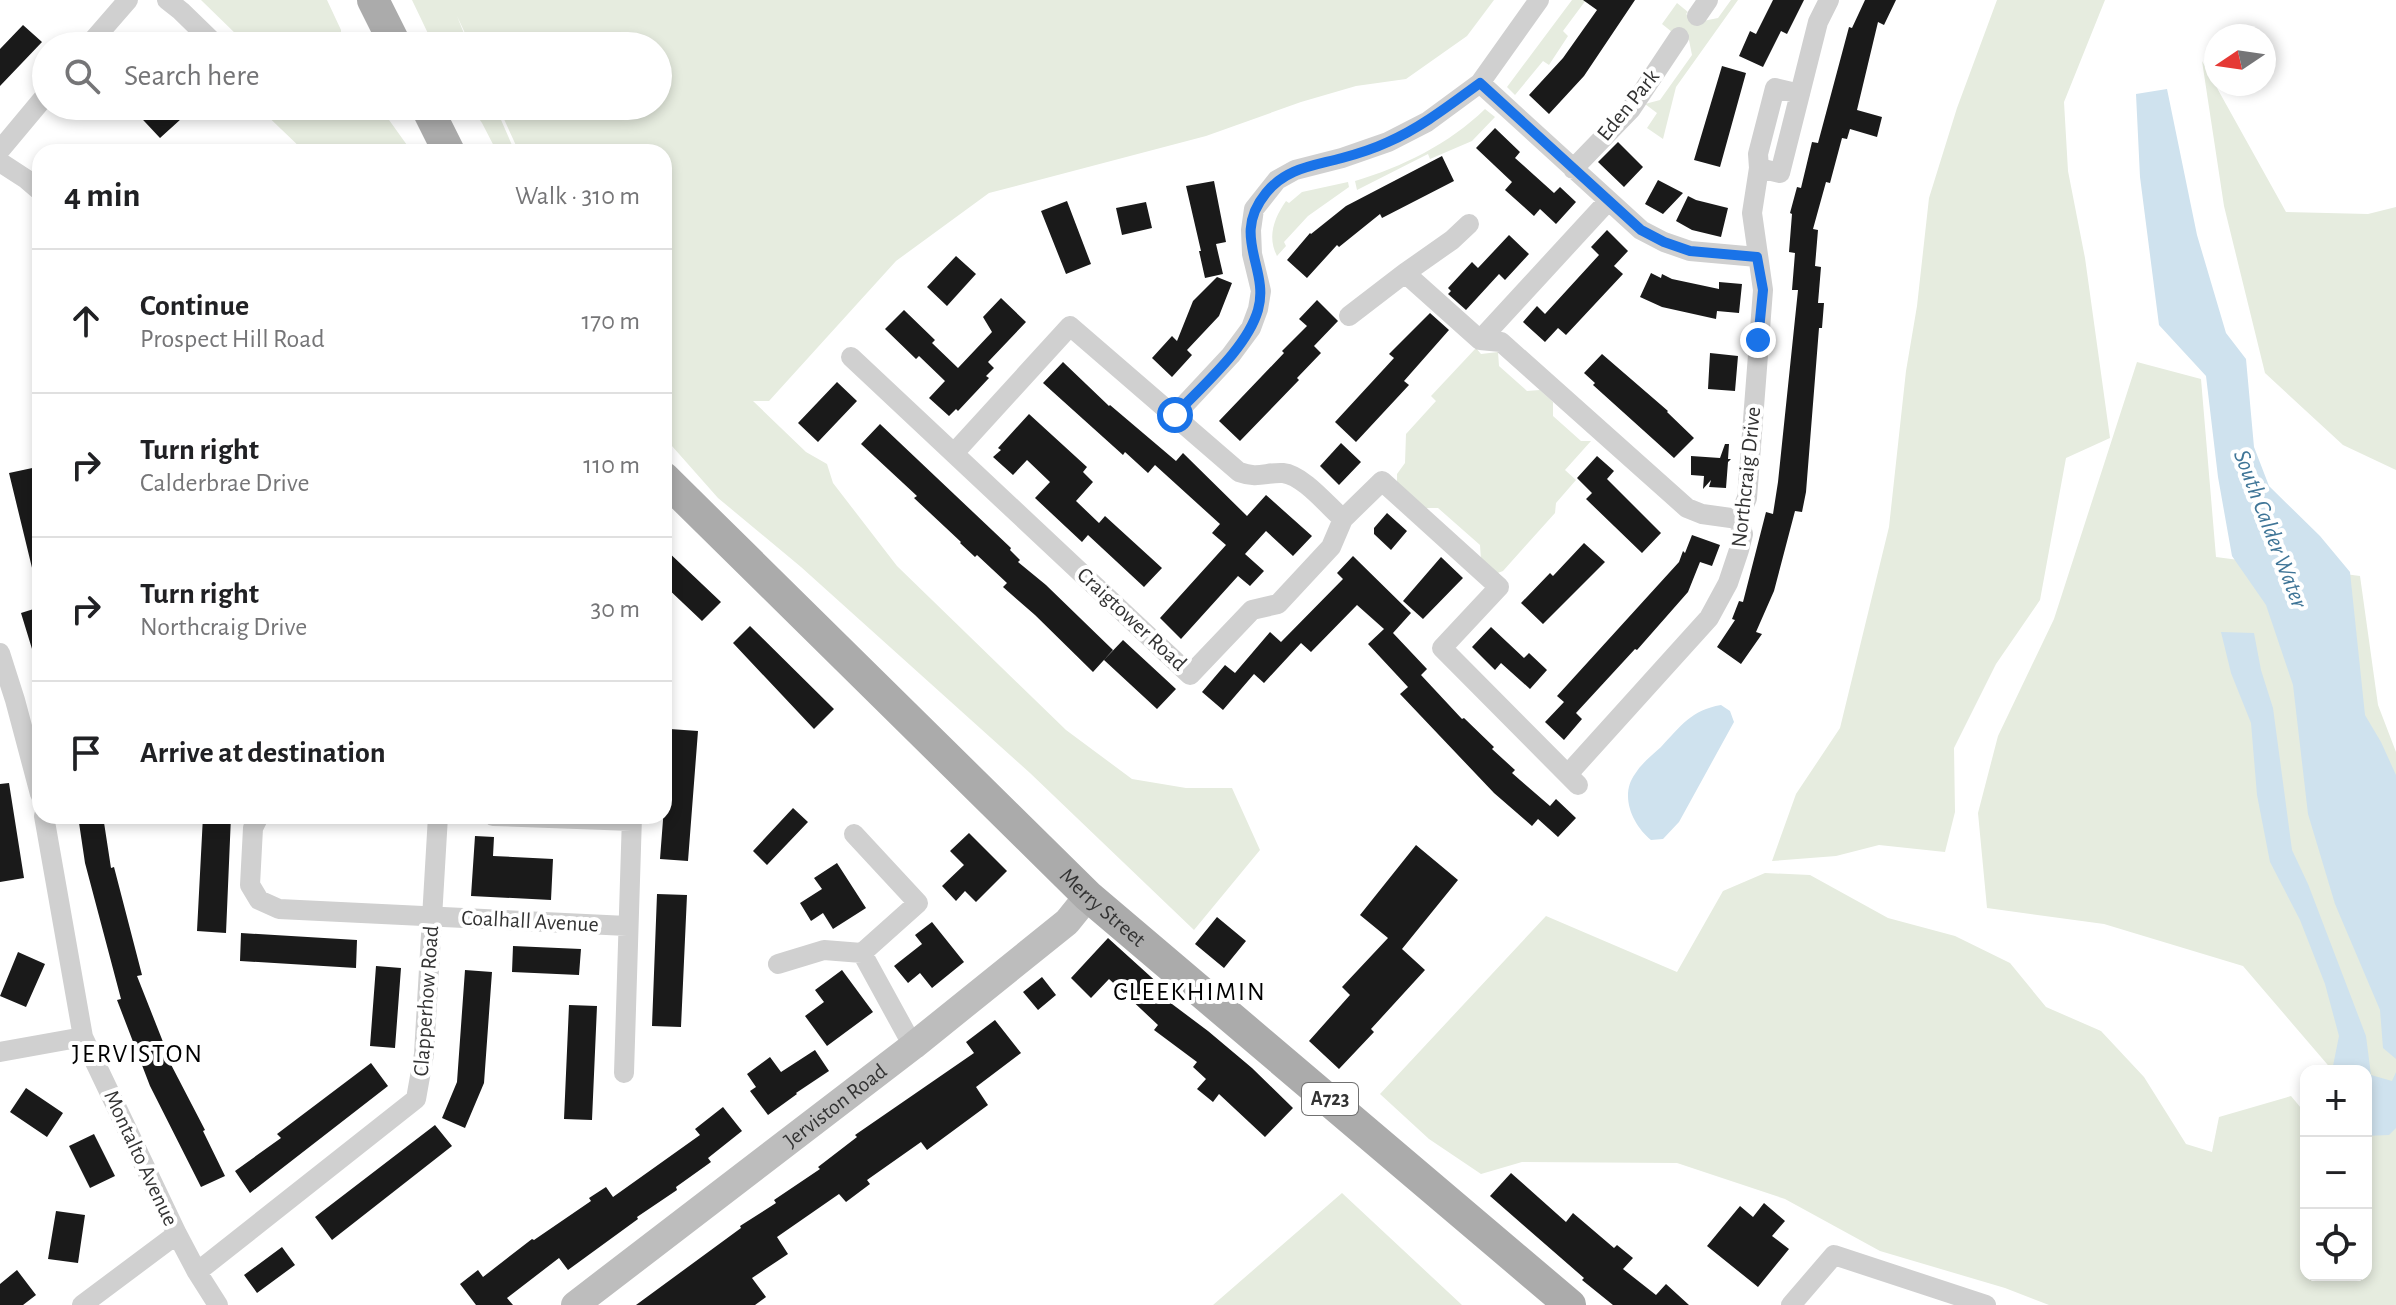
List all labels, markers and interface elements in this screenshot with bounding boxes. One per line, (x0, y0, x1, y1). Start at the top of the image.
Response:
north arrow (2204, 24, 2276, 96)
search box (32, 32, 672, 120)
icon: search (60, 54, 104, 98)
text: Search here (124, 61, 260, 91)
street label: Eden Park (1593, 65, 1663, 145)
text: 4 min (64, 179, 141, 213)
text: Walk · 310 m (515, 183, 640, 209)
text: Continue (140, 291, 249, 321)
icon: ahead (64, 299, 108, 343)
text: 170 m (581, 308, 640, 334)
route end (1740, 322, 1776, 358)
text: Prospect Hill Road (140, 326, 325, 352)
route start (1157, 397, 1193, 433)
street label: Northcraig Drive (1728, 405, 1764, 549)
text: Turn right (140, 435, 259, 465)
icon: right (64, 443, 108, 487)
water label: South Calder Water (2229, 447, 2312, 613)
text: 110 m (583, 452, 640, 478)
text: Calderbrae Drive (140, 470, 309, 496)
street label: Craigtower Road (1073, 563, 1191, 675)
text: Turn right (140, 579, 259, 609)
icon: right (64, 587, 108, 631)
text: 30 m (590, 596, 640, 622)
text: Northcraig Drive (140, 614, 307, 640)
icon: arrive (64, 731, 108, 775)
text: Arrive at destination (140, 738, 386, 768)
street label: Merry Street (1056, 864, 1150, 951)
street label: Coalhall Avenue (461, 906, 599, 936)
street label: Clapperhow Road (410, 925, 442, 1077)
district label: CLEEKHIMIN (1113, 979, 1267, 1005)
district label: JERVISTON (72, 1041, 204, 1067)
street label: Jerviston Road (780, 1059, 891, 1152)
map controls (2300, 1065, 2372, 1281)
button: + (2300, 1065, 2372, 1137)
road number: A723 (1302, 1083, 1358, 1115)
street label: Montalto Avenue (100, 1087, 182, 1229)
button: − (2300, 1137, 2372, 1209)
button: locate (2300, 1209, 2372, 1281)

